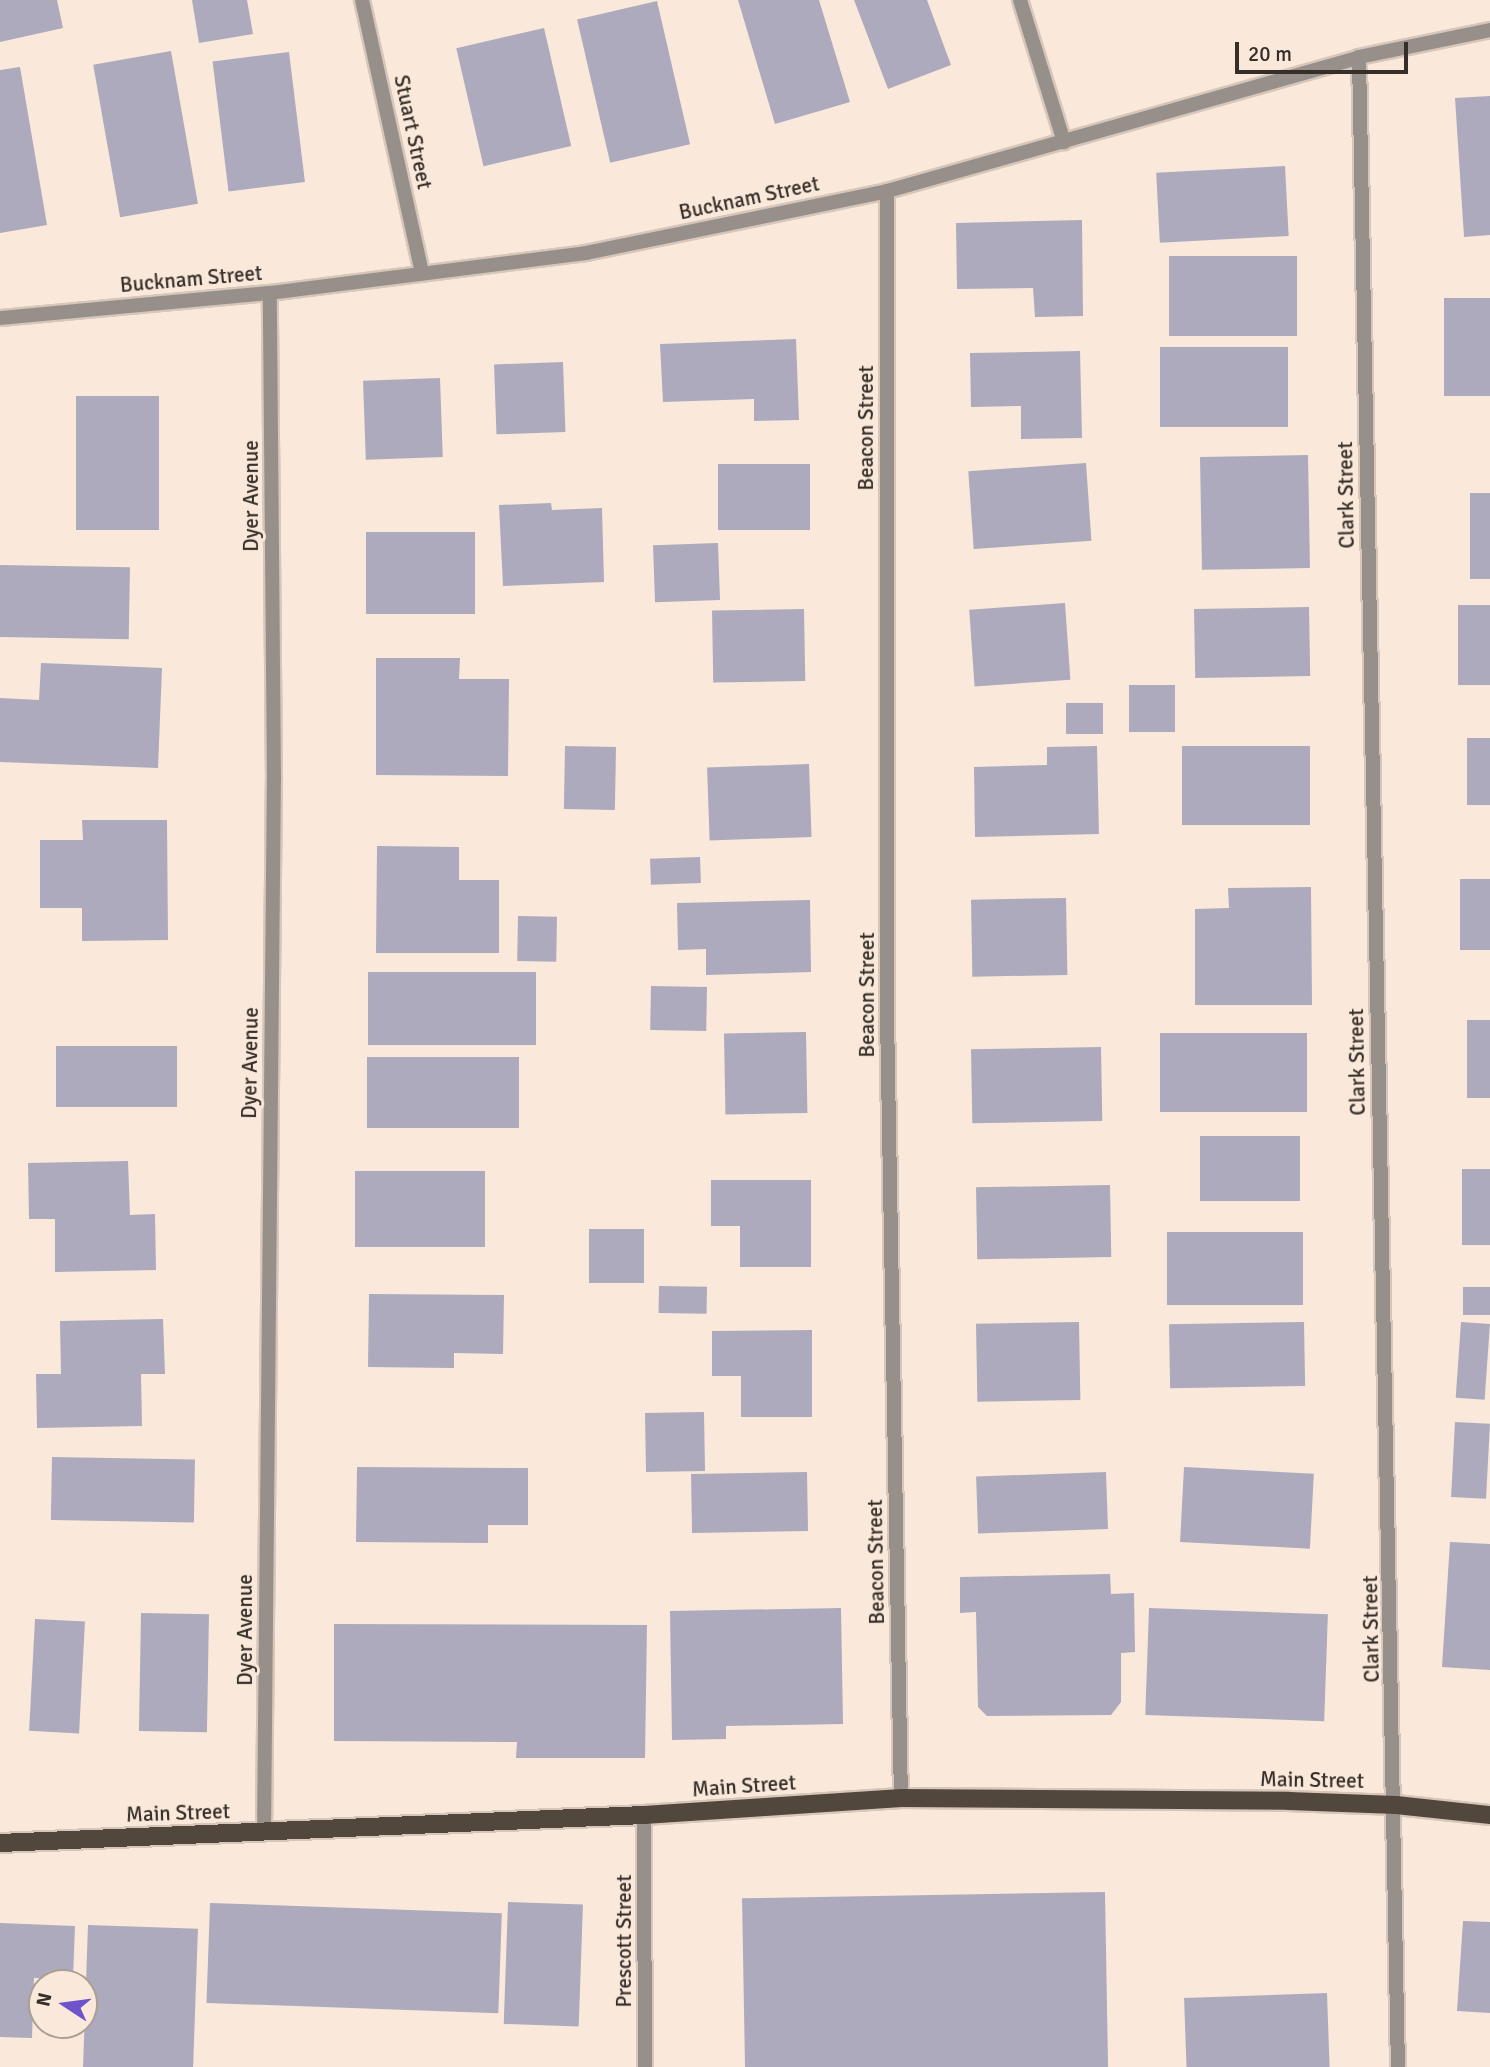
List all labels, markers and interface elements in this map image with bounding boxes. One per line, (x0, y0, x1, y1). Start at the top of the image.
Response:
scale bar (1238, 28, 1411, 72)
text: 20 m (1248, 41, 1292, 67)
street label: Stuart Street (389, 73, 437, 191)
street label: Bucknam Street (677, 171, 821, 225)
street label: Bucknam Street (119, 260, 263, 298)
street label: Beacon Street (853, 365, 879, 491)
street label: Dyer Avenue (238, 440, 264, 552)
street label: Clark Street (1332, 441, 1360, 549)
street label: Beacon Street (854, 932, 880, 1058)
street label: Dyer Avenue (236, 1007, 264, 1119)
street label: Clark Street (1343, 1008, 1371, 1116)
street label: Beacon Street (862, 1499, 890, 1625)
street label: Dyer Avenue (232, 1574, 258, 1686)
street label: Clark Street (1357, 1575, 1385, 1683)
street label: Main Street (1260, 1766, 1364, 1794)
street label: Main Street (691, 1770, 797, 1802)
street label: Main Street (126, 1799, 230, 1827)
street label: Prescott Street (611, 1874, 637, 2008)
north arrow (28, 1969, 98, 2039)
text: N (31, 1991, 58, 2009)

